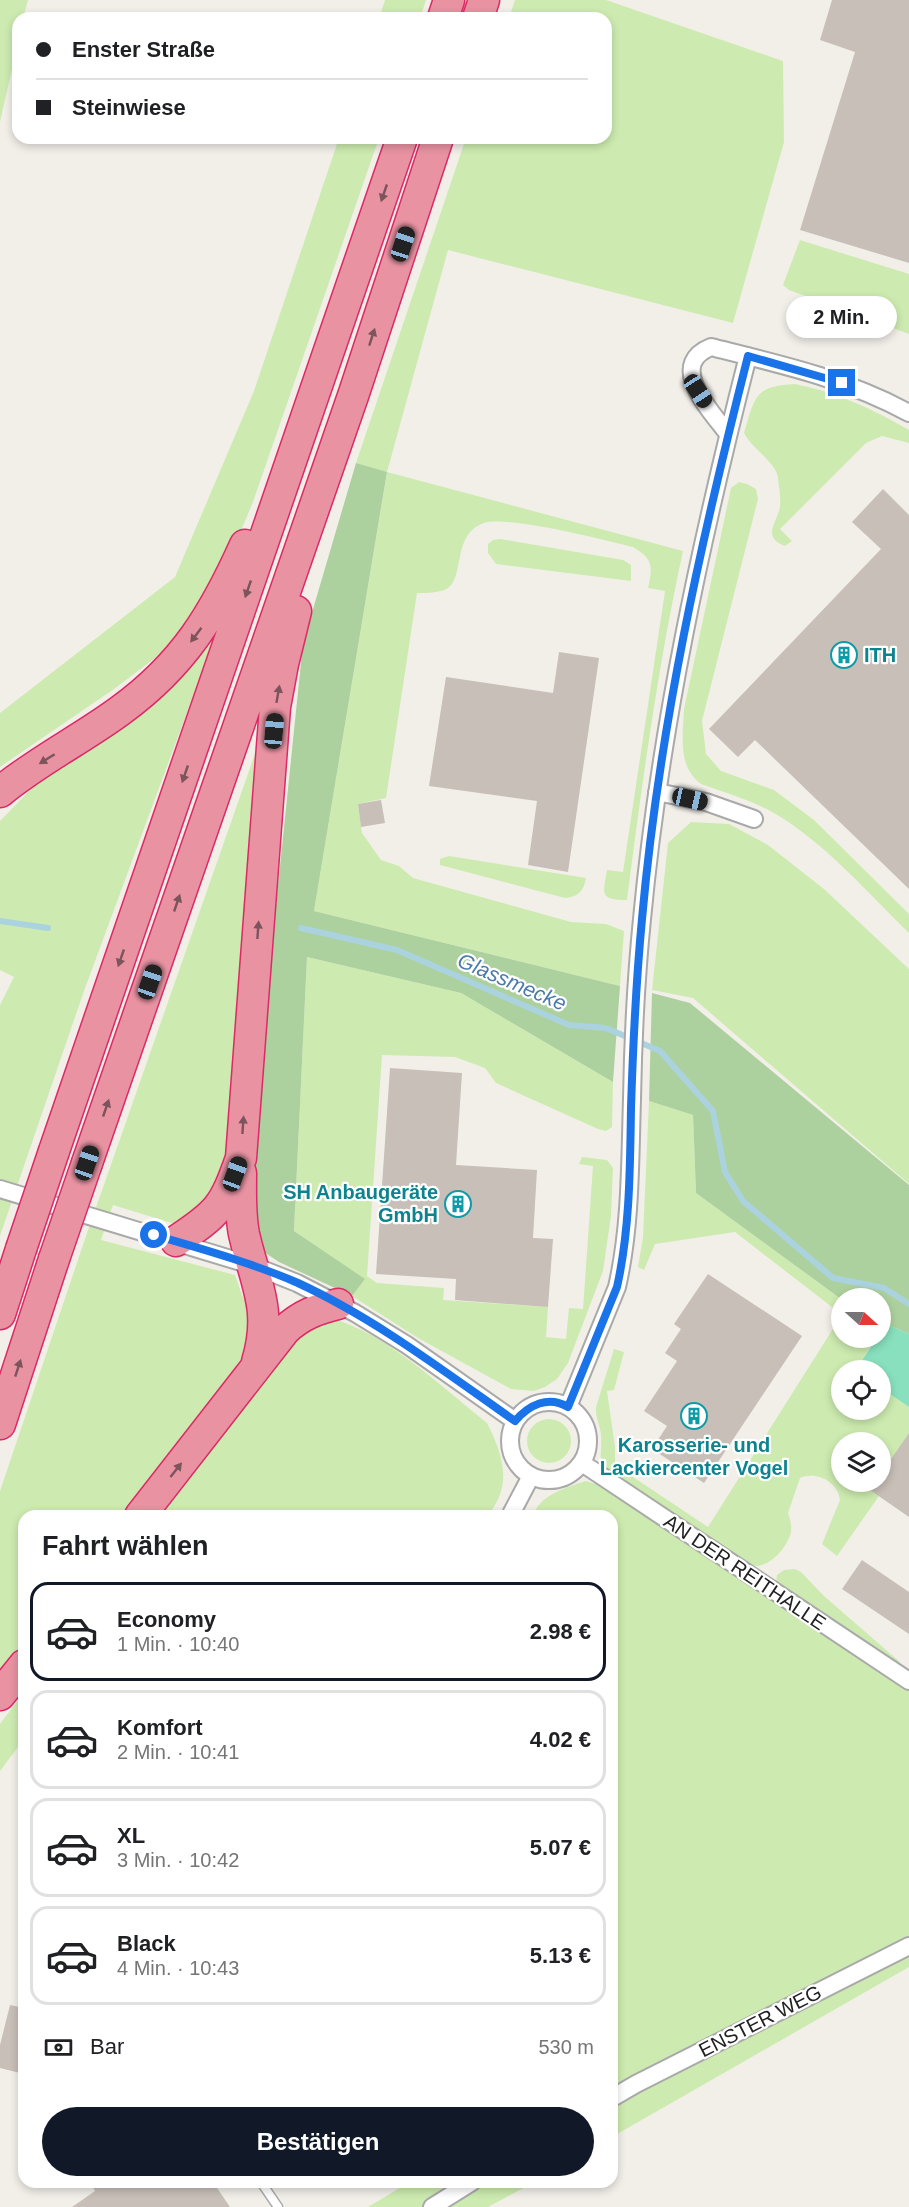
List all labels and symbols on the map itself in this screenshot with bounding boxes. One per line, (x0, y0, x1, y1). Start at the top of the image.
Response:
one-way arrow (378, 184, 388, 202)
car (389, 224, 417, 264)
callout: 2 Min. (786, 296, 898, 338)
one-way arrow (368, 328, 377, 346)
route end (828, 369, 855, 396)
car (681, 371, 715, 411)
one-way arrow (243, 580, 253, 598)
one-way arrow (191, 628, 203, 643)
building icon: ITH (829, 640, 859, 670)
place label: ITH (864, 644, 896, 666)
one-way arrow (274, 685, 283, 704)
car (263, 712, 285, 750)
one-way arrow (39, 753, 55, 764)
one-way arrow (179, 765, 189, 783)
car (670, 786, 710, 812)
one-way arrow (172, 894, 182, 912)
one-way arrow (254, 921, 263, 940)
water label: Glassmecke (455, 948, 570, 1015)
one-way arrow (115, 949, 125, 967)
car (136, 962, 164, 1002)
one-way arrow (102, 1098, 111, 1116)
one-way arrow (239, 1115, 248, 1134)
car (73, 1143, 101, 1183)
car (220, 1154, 250, 1194)
place label: SH Anbaugeräte GmbH (283, 1181, 438, 1226)
building icon: SH Anbaugeräte GmbH (443, 1189, 473, 1219)
route start (140, 1221, 167, 1248)
north arrow (831, 1288, 891, 1348)
one-way arrow (14, 1359, 23, 1377)
building icon: Karosserie- und Lackiercenter Vogel (679, 1401, 709, 1431)
place label: Karosserie- und Lackiercenter Vogel (600, 1434, 788, 1479)
one-way arrow (170, 1463, 182, 1479)
street label: AN DER REITHALLE (660, 1510, 830, 1634)
street label: ENSTER WEG (695, 1981, 825, 2061)

